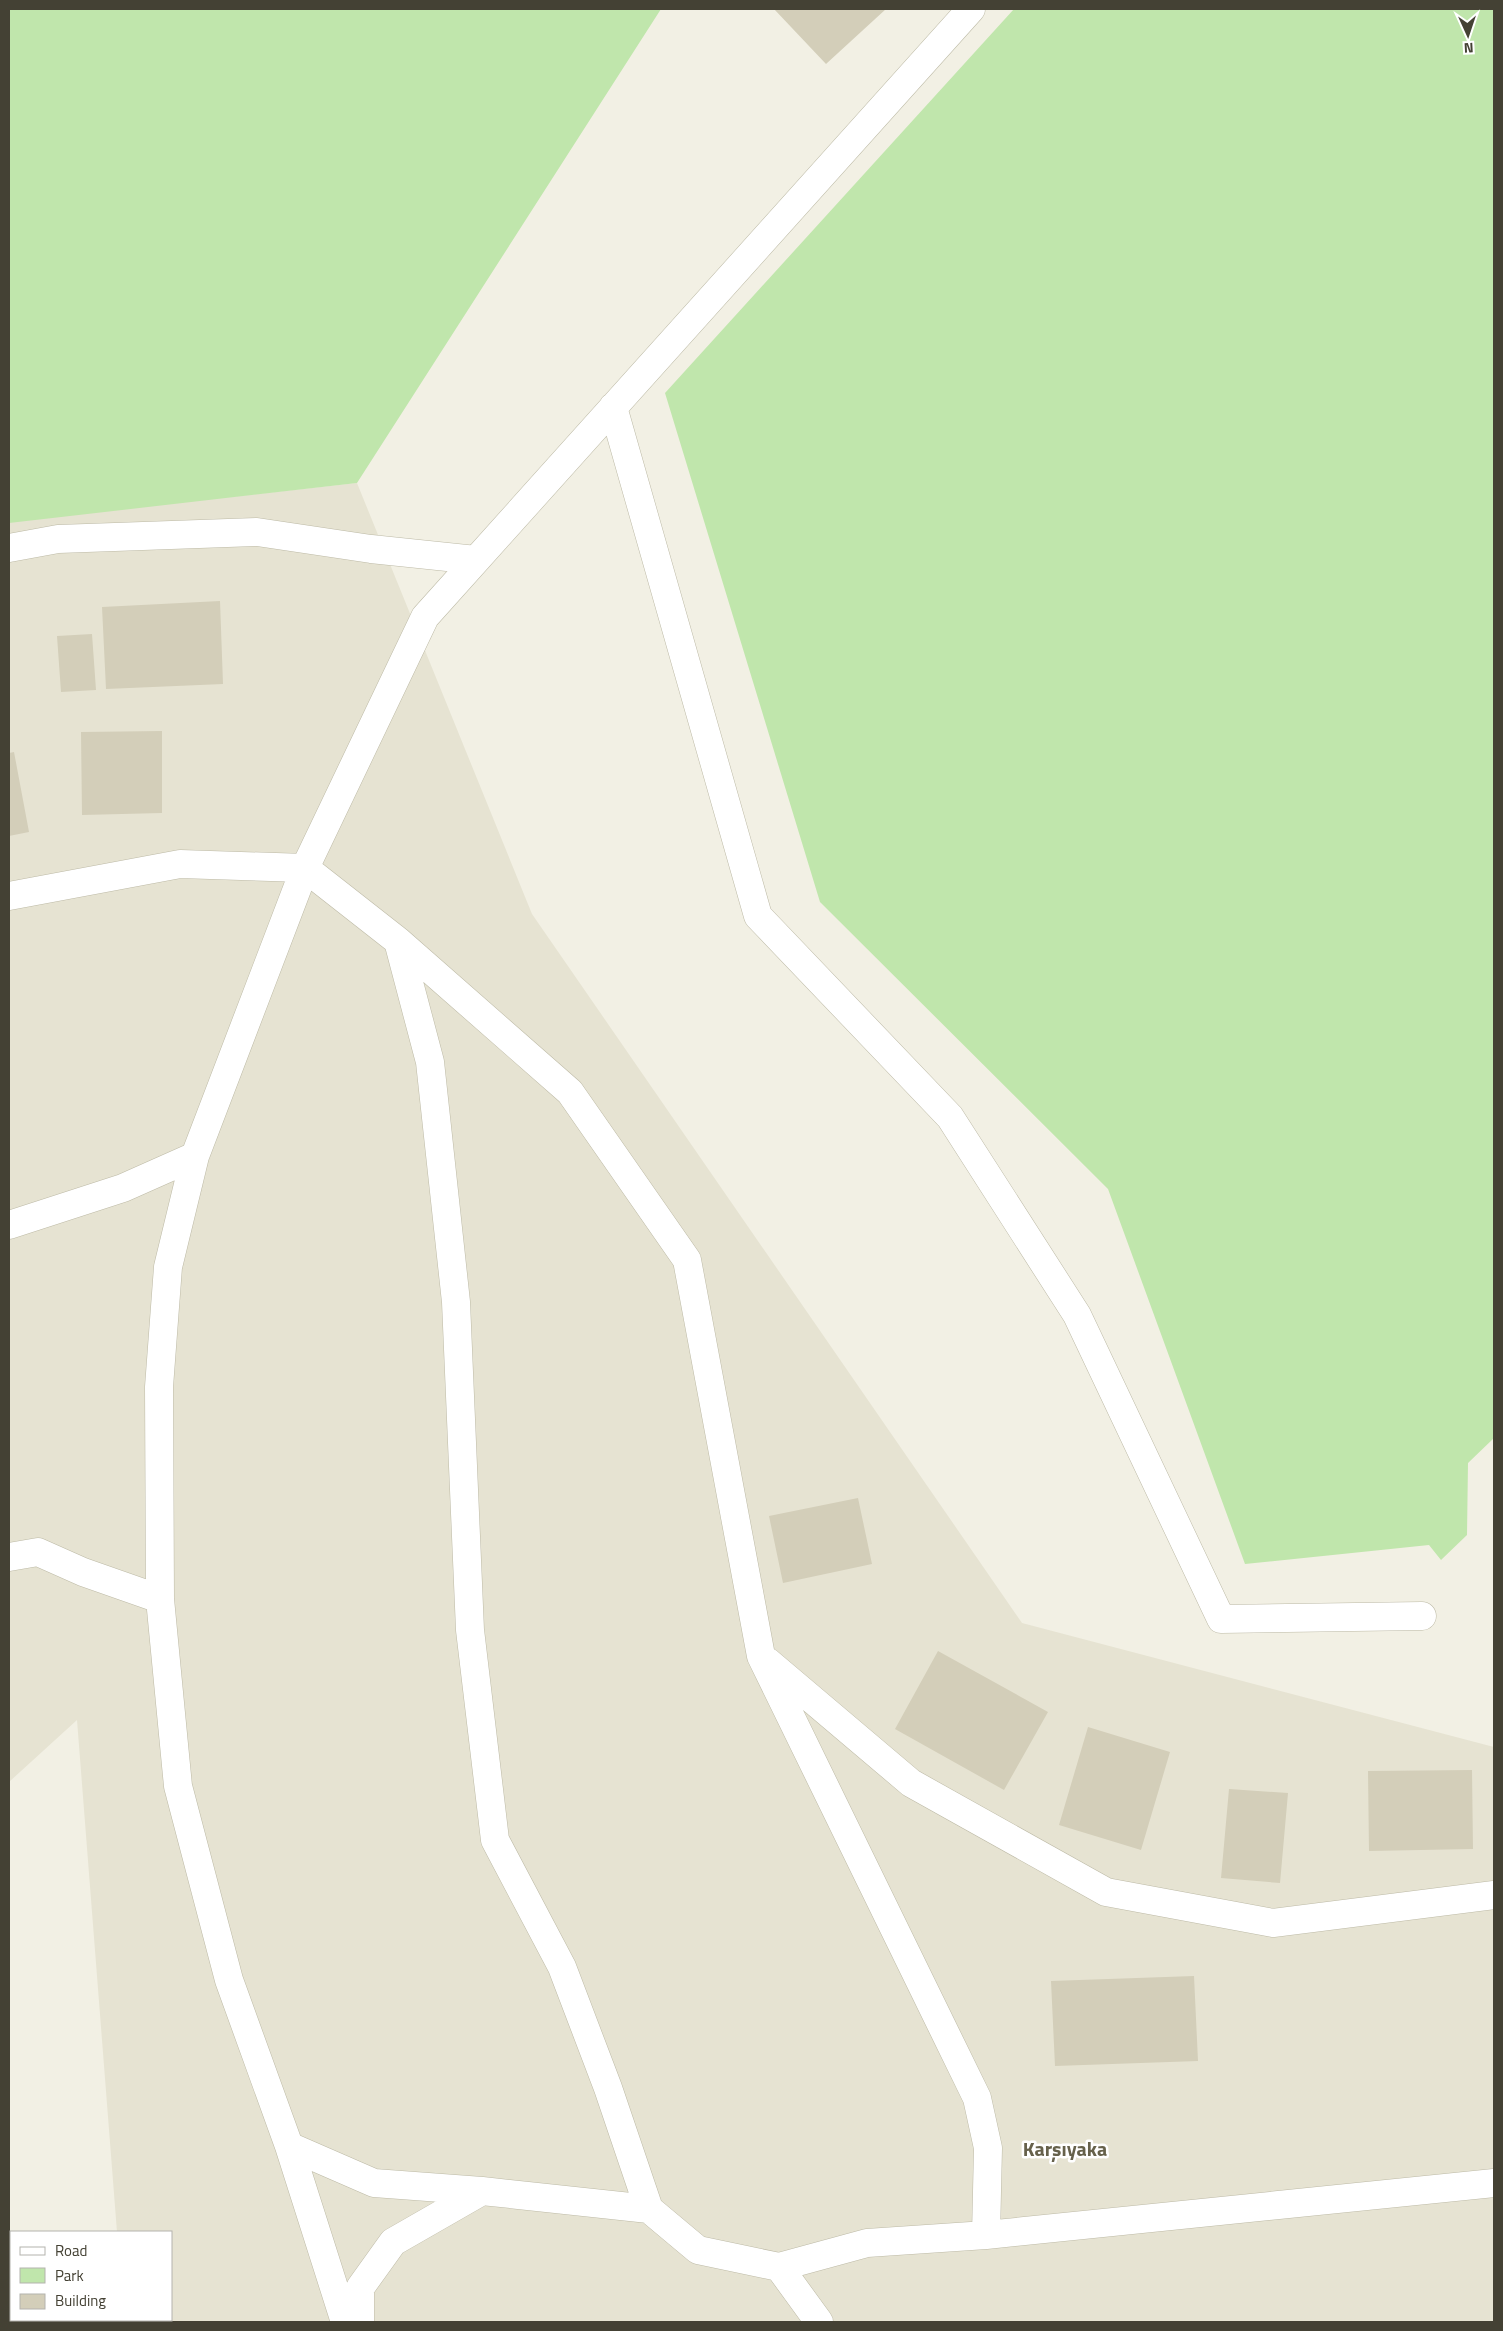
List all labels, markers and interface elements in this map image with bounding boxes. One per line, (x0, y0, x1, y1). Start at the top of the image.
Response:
north arrow (1443, 10, 1493, 60)
text: N (1463, 38, 1474, 59)
district label: Karşıyaka (1023, 2133, 1107, 2164)
legend (10, 2231, 172, 2321)
text: Road (55, 2239, 87, 2262)
text: Park (55, 2264, 84, 2287)
text: Building (55, 2289, 106, 2312)

